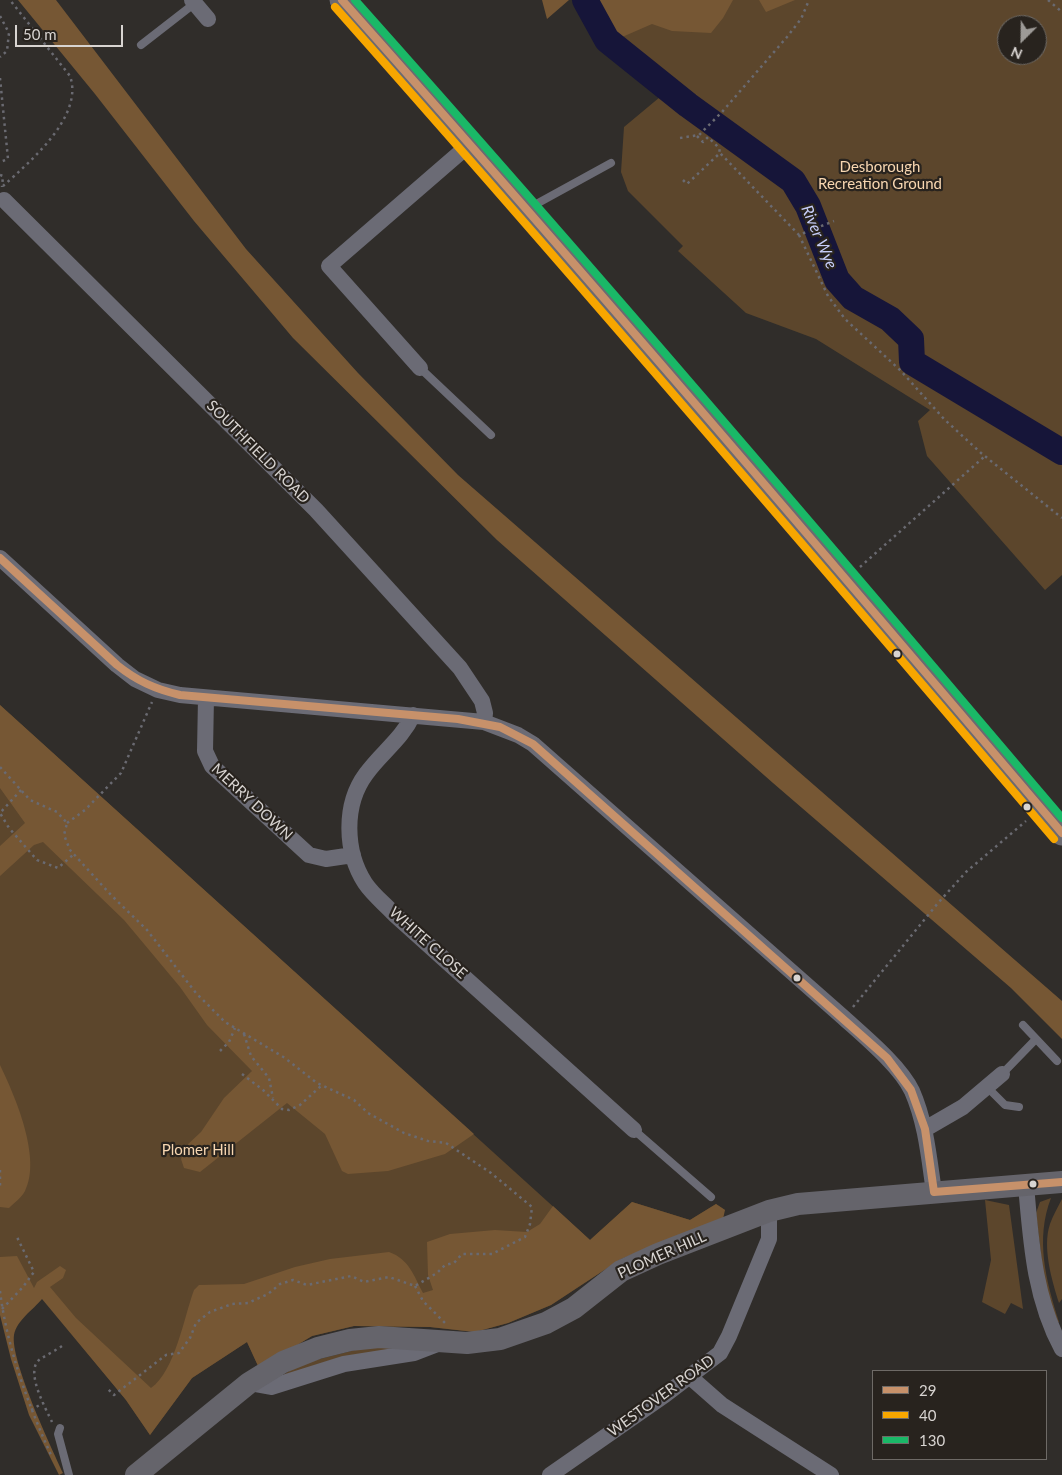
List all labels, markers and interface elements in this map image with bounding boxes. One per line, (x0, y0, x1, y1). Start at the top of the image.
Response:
scale bar (18, 15, 125, 47)
north arrow (997, 15, 1047, 65)
text: 50 m (23, 25, 57, 43)
text: N (1008, 43, 1025, 63)
park label: Desborough Recreation Ground (818, 158, 942, 193)
water label: River Wye (797, 202, 841, 272)
street label: SOUTHFIELD ROAD (203, 397, 313, 507)
unlabelled marker (892, 649, 902, 659)
street label: MERRY DOWN (208, 760, 296, 844)
unlabelled marker (1022, 802, 1032, 812)
street label: WHITE CLOSE (385, 903, 471, 983)
unlabelled marker (792, 973, 802, 983)
park label: Plomer Hill (162, 1141, 234, 1159)
unlabelled marker (1028, 1179, 1038, 1189)
street label: PLOMER HILL (615, 1227, 709, 1283)
street label: WESTOVER ROAD (604, 1351, 718, 1441)
legend (872, 1370, 1047, 1460)
text: 29 (919, 1381, 936, 1399)
text: 40 (919, 1406, 936, 1424)
text: 130 (919, 1431, 945, 1449)

